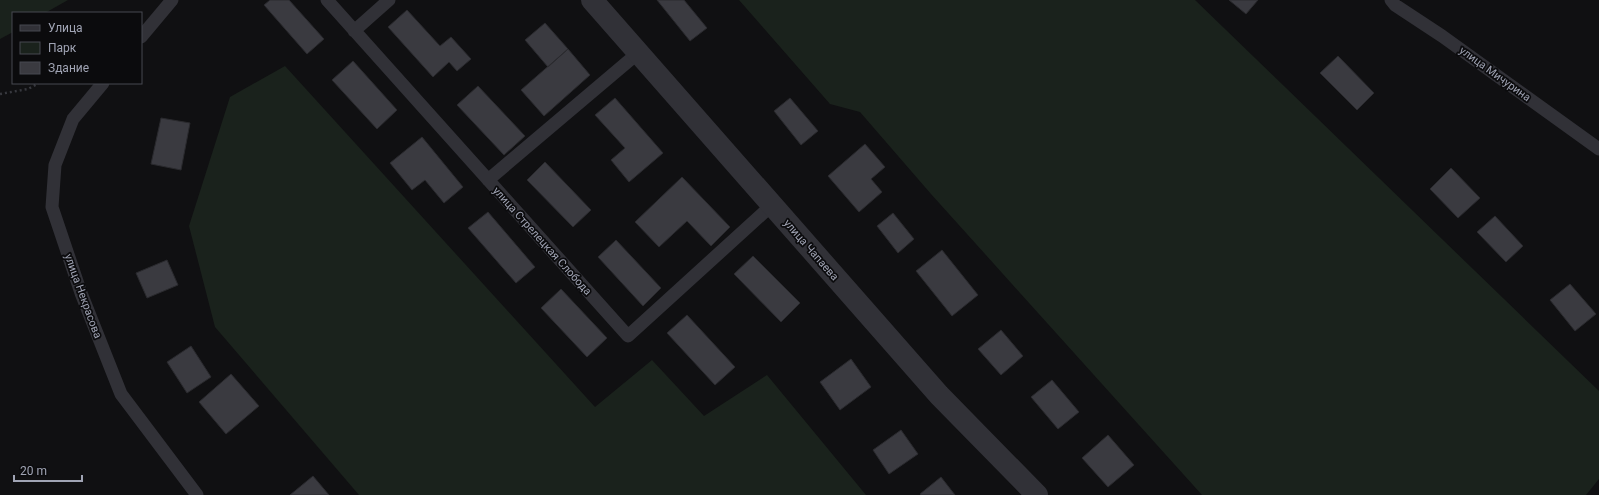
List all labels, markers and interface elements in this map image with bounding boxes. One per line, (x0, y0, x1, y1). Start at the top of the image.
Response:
legend (12, 12, 142, 84)
text: Улица (48, 21, 83, 35)
text: Парк (48, 41, 77, 55)
street label: улица Мичурина (1457, 44, 1533, 104)
text: Здание (48, 61, 89, 75)
street label: улица Стрелецкая Слобода (490, 184, 594, 298)
street label: улица Чапаева (781, 217, 841, 283)
street label: улица Некрасова (62, 252, 104, 340)
scale bar (14, 457, 82, 483)
text: 20 m (20, 464, 47, 478)

